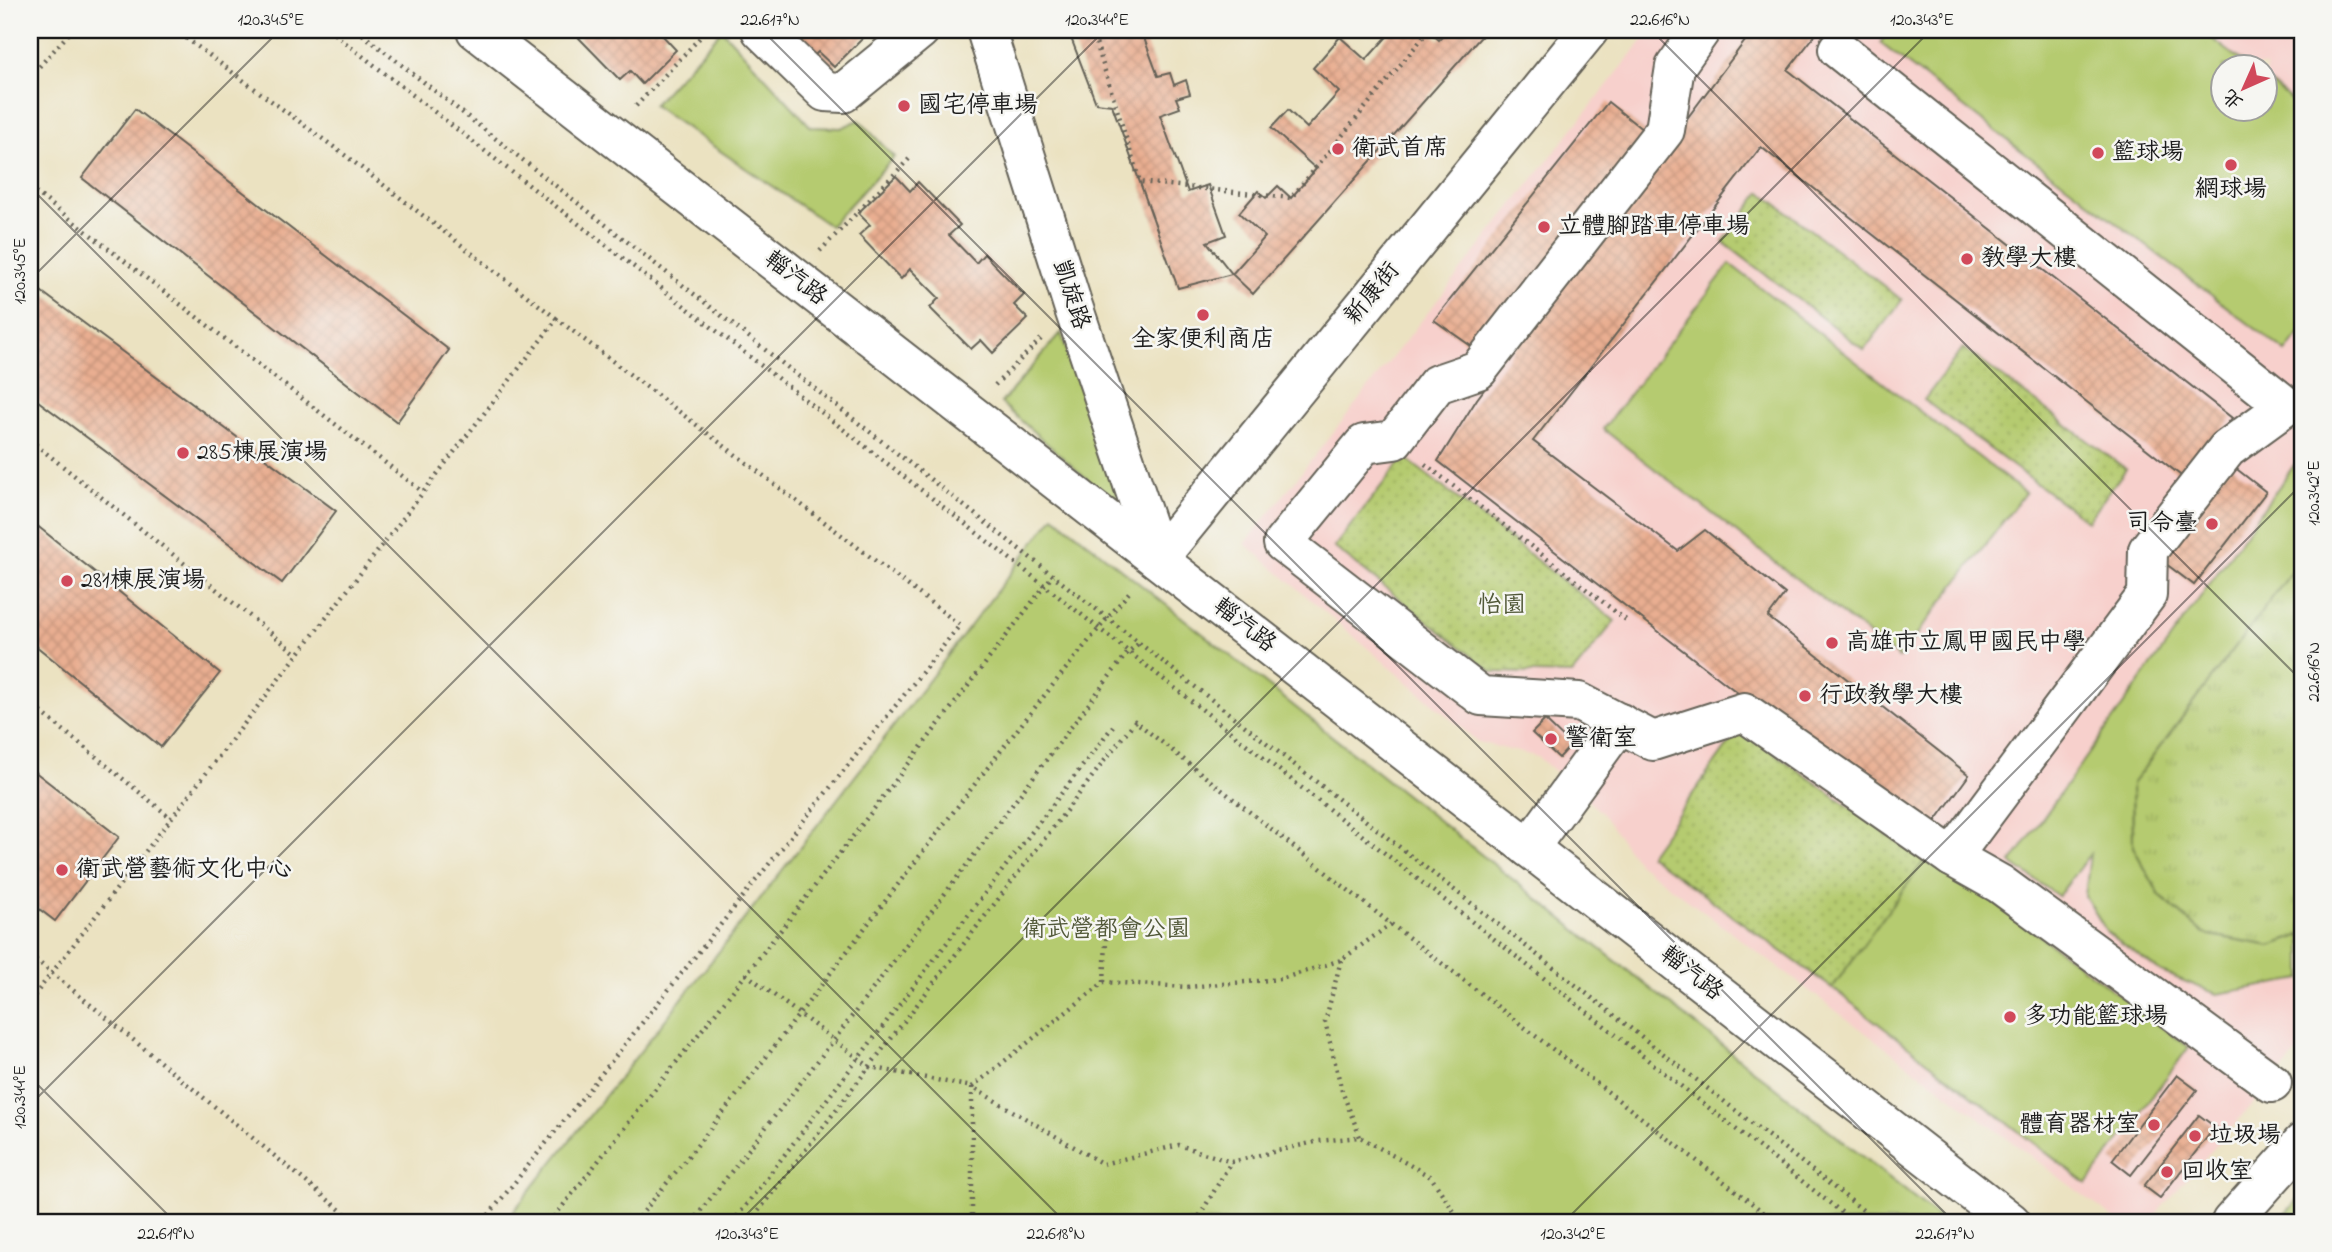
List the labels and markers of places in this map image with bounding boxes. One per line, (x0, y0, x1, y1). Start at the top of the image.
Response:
place label: 國宅停車場 (918, 89, 1038, 124)
marker: 國宅停車場 (896, 98, 912, 114)
place label: 衛武首席 (1352, 132, 1448, 167)
place label: 籃球場 (2112, 136, 2184, 171)
marker: 衛武首席 (1330, 141, 1346, 157)
marker: 籃球場 (2090, 145, 2106, 161)
marker: 網球場 (2223, 157, 2239, 173)
place label: 網球場 (2195, 173, 2267, 208)
place label: 立體腳踏車停車場 (1558, 210, 1750, 245)
marker: 立體腳踏車停車場 (1536, 219, 1552, 235)
place label: 教學大樓 (1981, 242, 2077, 277)
marker: 教學大樓 (1959, 251, 1975, 267)
marker: 全家便利商店 (1195, 307, 1211, 323)
place label: 全家便利商店 (1131, 323, 1275, 358)
place label: 285棟展演場 (197, 436, 328, 471)
marker: 285棟展演場 (175, 445, 191, 461)
place label: 司令臺 (2126, 507, 2198, 542)
marker: 司令臺 (2204, 516, 2220, 532)
place label: 281棟展演場 (81, 564, 206, 599)
marker: 281棟展演場 (59, 573, 75, 589)
place label: 高雄市立鳳甲國民中學 (1846, 626, 2086, 661)
marker: 高雄市立鳳甲國民中學 (1824, 635, 1840, 651)
place label: 行政教學大樓 (1819, 679, 1963, 714)
marker: 行政教學大樓 (1797, 688, 1813, 704)
place label: 警衛室 (1565, 722, 1637, 757)
marker: 警衛室 (1543, 731, 1559, 747)
place label: 衛武營藝術文化中心 (76, 853, 292, 888)
marker: 衛武營藝術文化中心 (54, 862, 70, 878)
place label: 多功能籃球場 (2024, 1000, 2168, 1035)
marker: 多功能籃球場 (2002, 1009, 2018, 1025)
place label: 體育器材室 (2020, 1108, 2140, 1143)
marker: 體育器材室 (2146, 1117, 2162, 1133)
place label: 垃圾場 (2209, 1119, 2281, 1154)
marker: 垃圾場 (2187, 1128, 2203, 1144)
place label: 回收室 (2181, 1155, 2253, 1190)
marker: 回收室 (2159, 1164, 2175, 1180)

